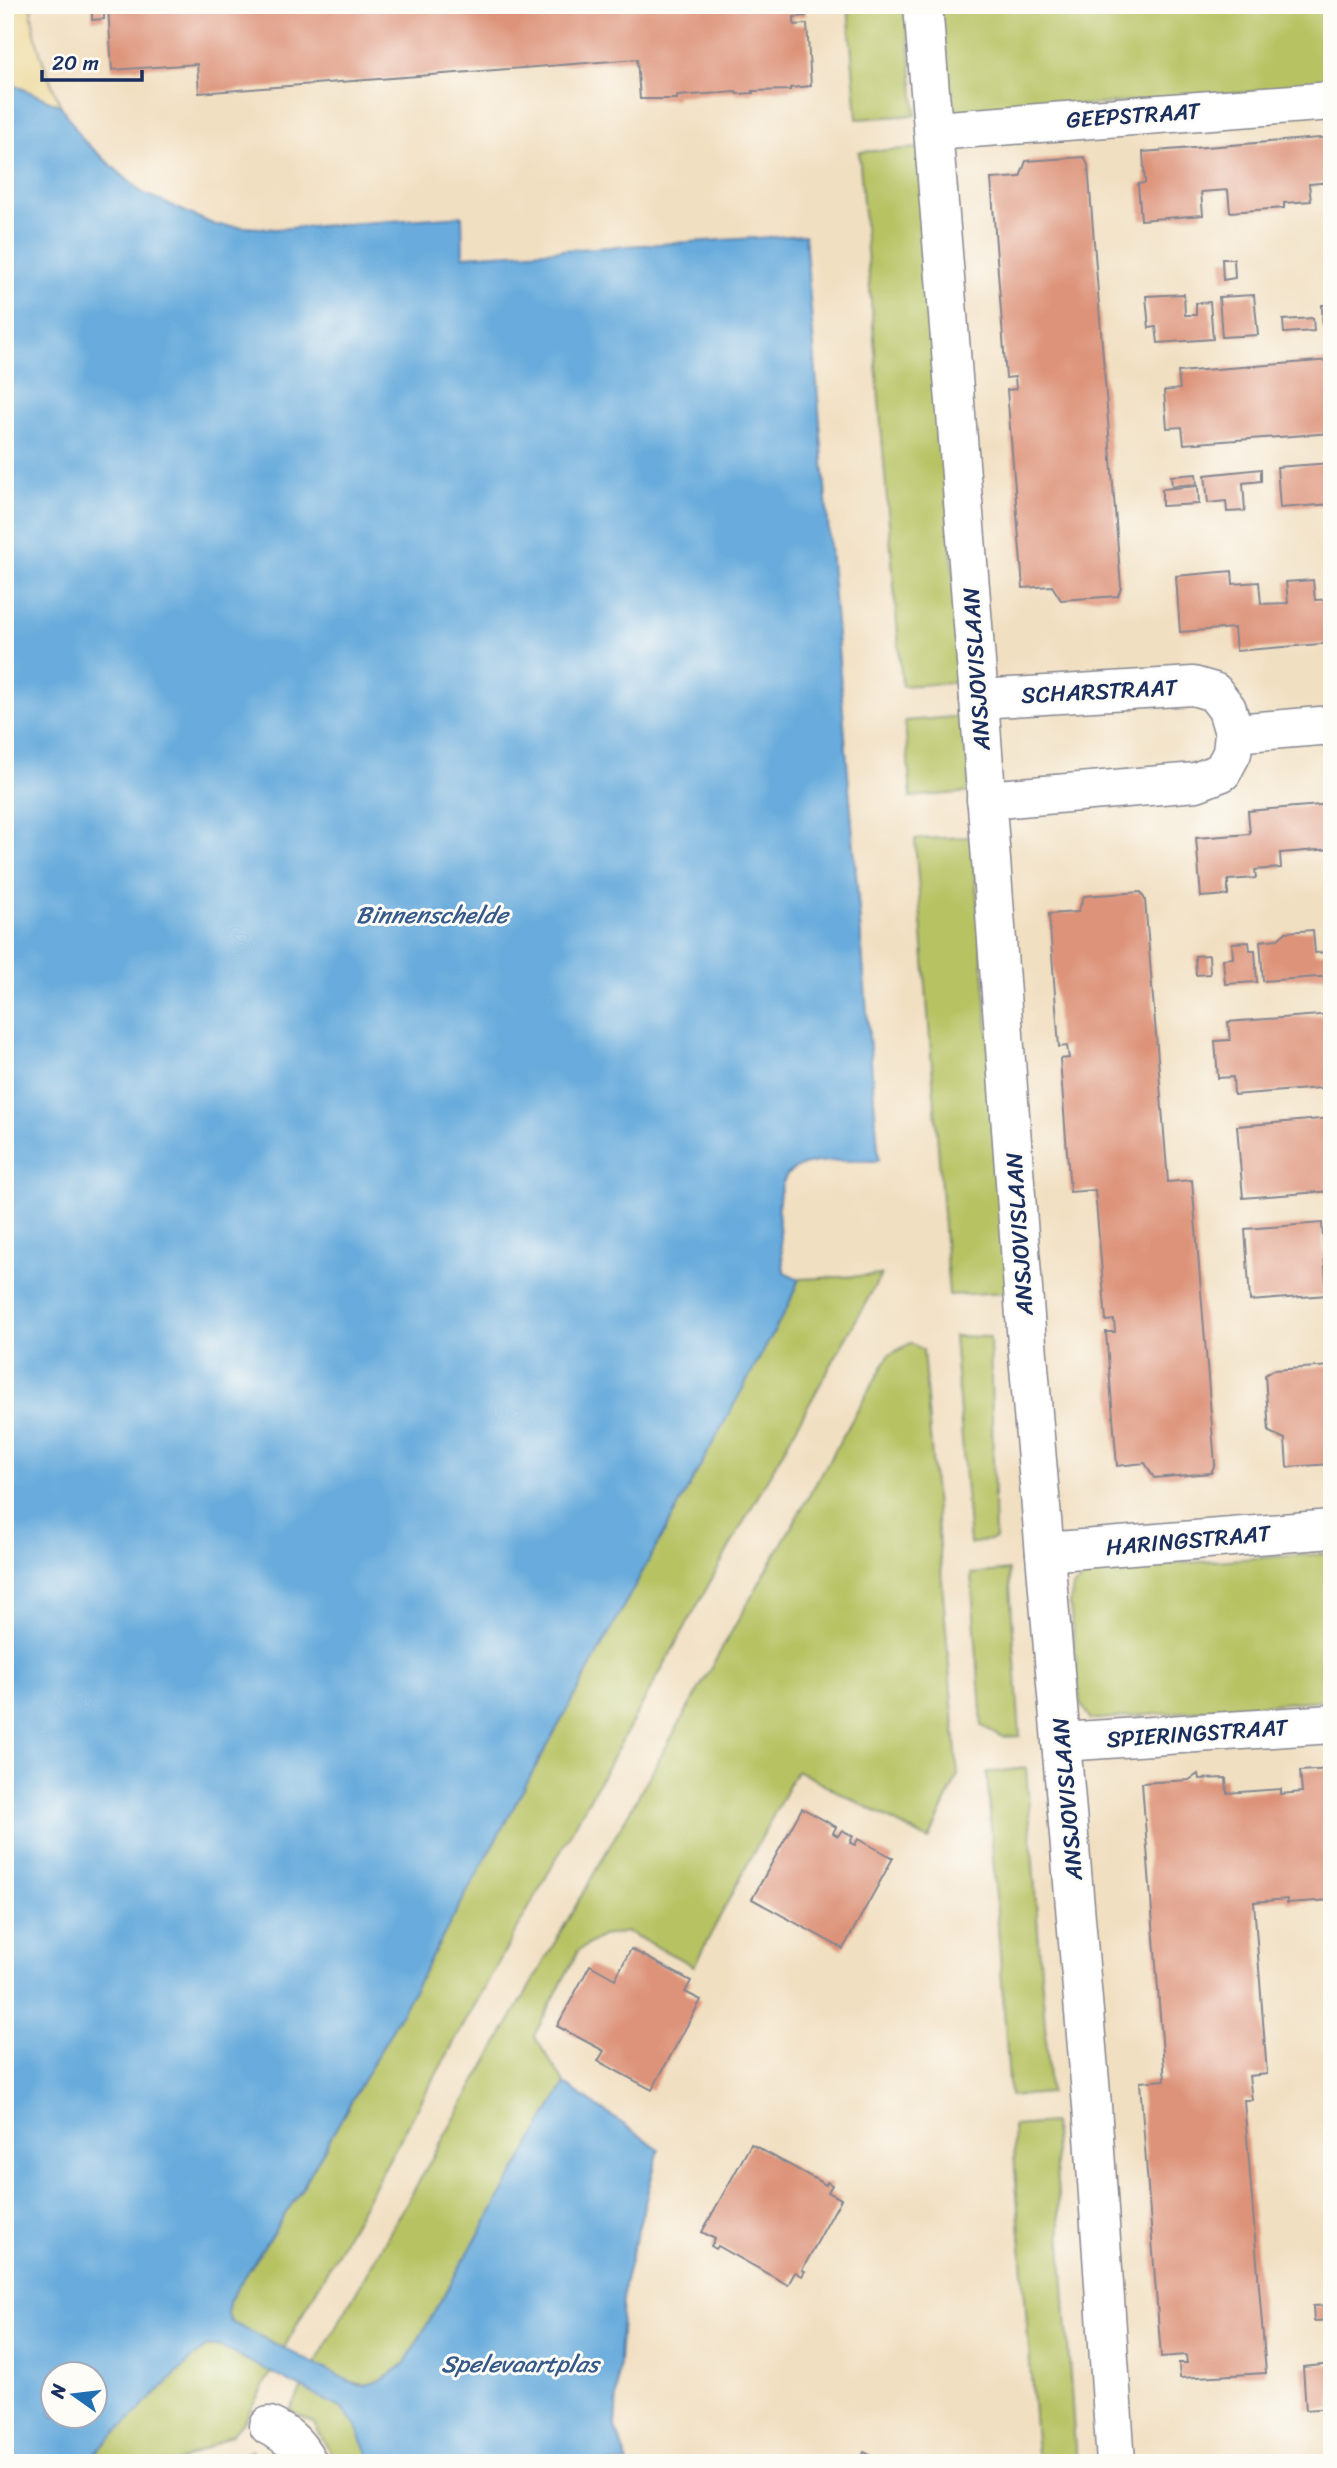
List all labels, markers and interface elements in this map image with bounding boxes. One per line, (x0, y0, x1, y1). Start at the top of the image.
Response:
scale bar (42, 38, 142, 82)
text: 20 m (52, 44, 99, 82)
street label: GEEPSTRAAT (1065, 90, 1203, 141)
street label: ANSJOVISLAAN (950, 586, 1003, 753)
street label: SCHARSTRAAT (1020, 667, 1180, 716)
water label: Binnenschelde (356, 894, 511, 936)
street label: ANSJOVISLAAN (993, 1151, 1046, 1318)
street label: HARINGSTRAAT (1104, 1513, 1274, 1568)
street label: SPIERINGSTRAAT (1105, 1707, 1291, 1760)
street label: ANSJOVISLAAN (1040, 1716, 1095, 1883)
water label: Spelevaartplas (441, 2343, 602, 2385)
north arrow (38, 2360, 108, 2430)
text: N (40, 2380, 76, 2402)

